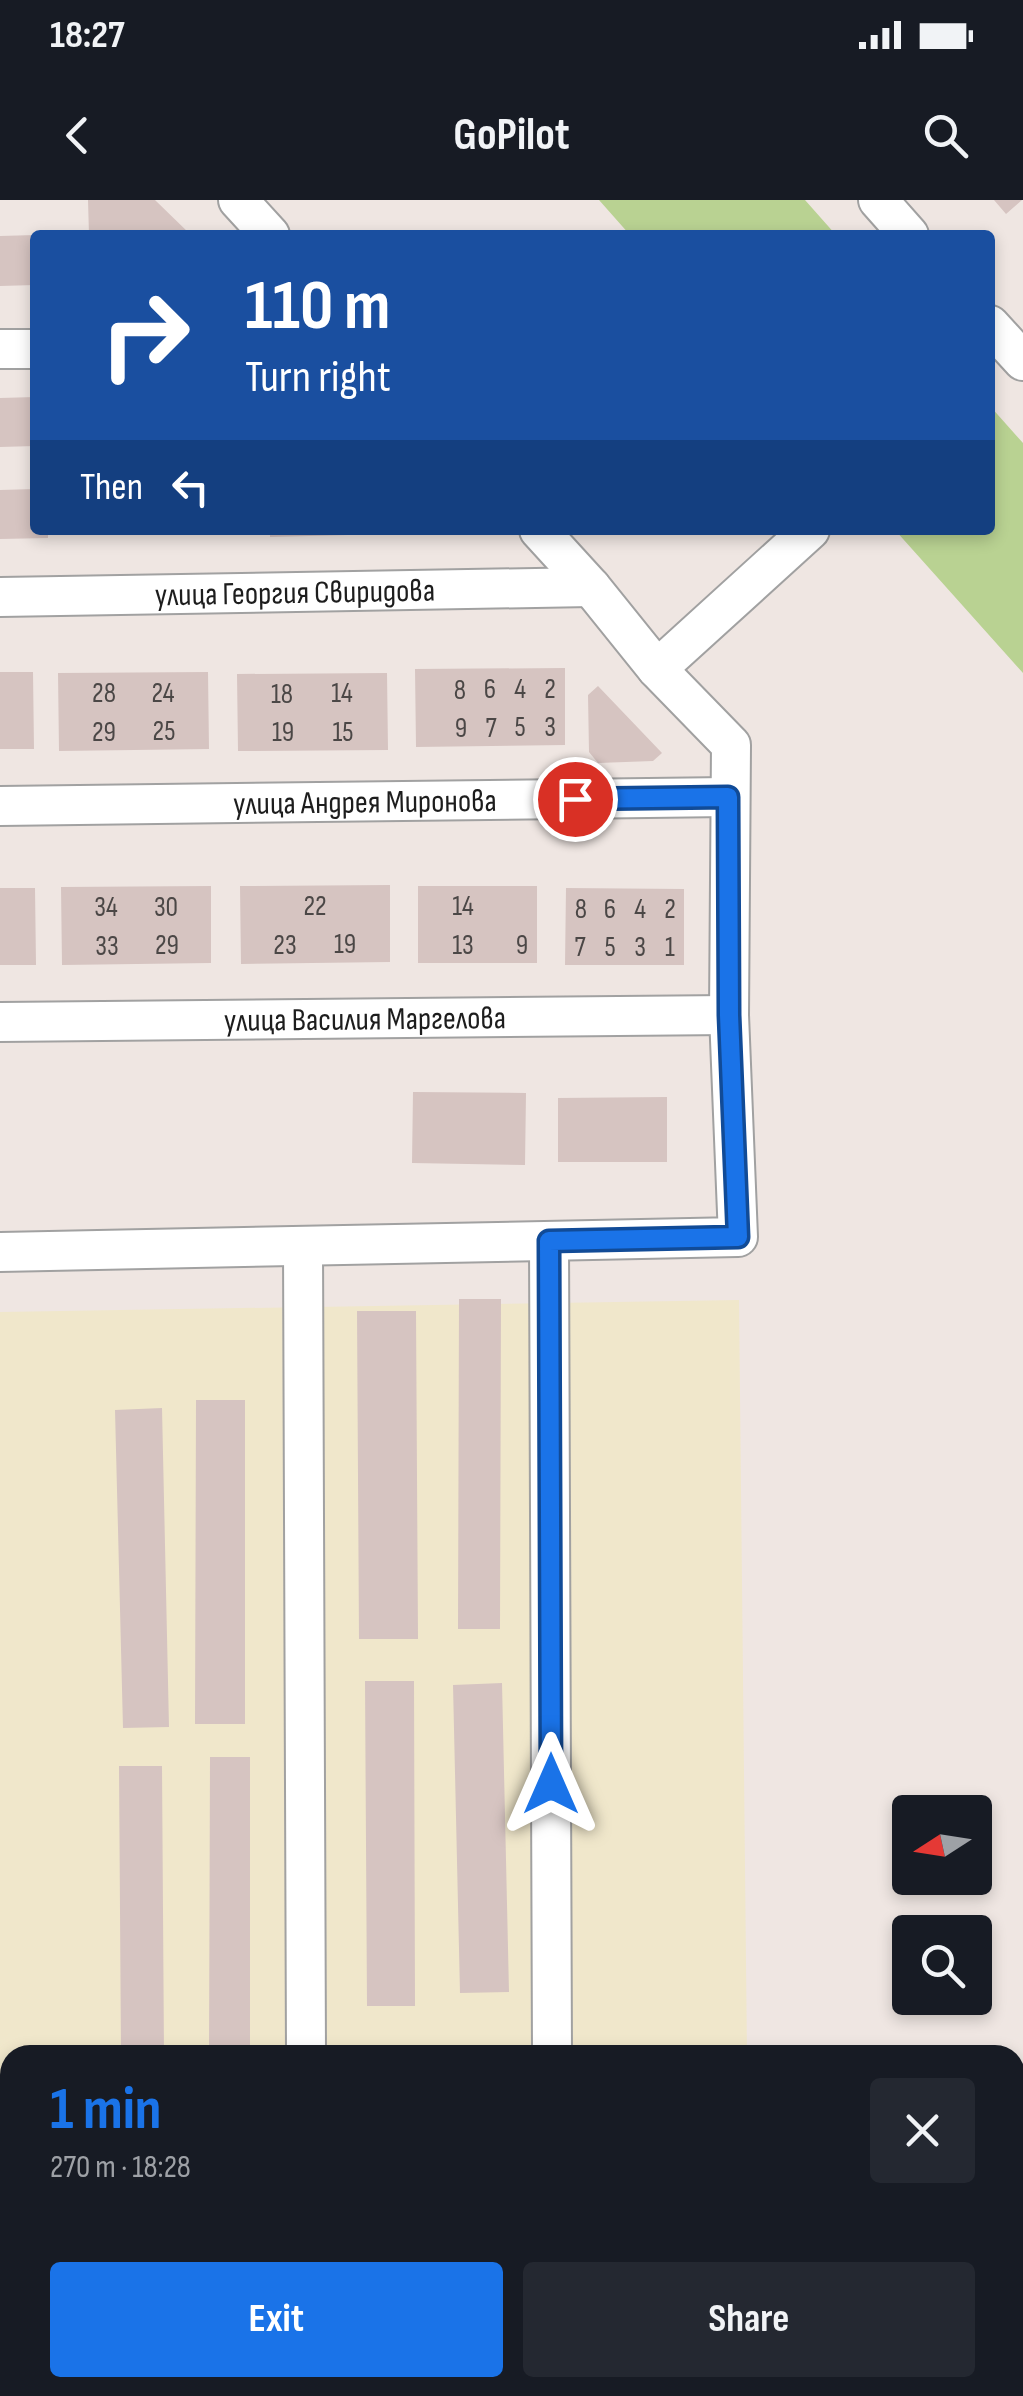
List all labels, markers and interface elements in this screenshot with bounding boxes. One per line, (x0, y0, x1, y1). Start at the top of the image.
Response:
text: 18:27 (50, 13, 125, 58)
icon: back (50, 108, 105, 163)
text: GoPilot (453, 108, 570, 163)
icon: search (918, 108, 973, 163)
text: 110 m (245, 265, 391, 349)
icon: right (80, 270, 210, 400)
text: Turn right (245, 350, 391, 405)
icon: left (163, 460, 218, 515)
text: Then (80, 465, 143, 510)
street label: улица Георгия Свиридова (155, 572, 435, 615)
house number: 6 (484, 673, 496, 706)
house number: 4 (514, 673, 526, 706)
house number: 2 (544, 673, 556, 706)
house number: 8 (454, 674, 466, 707)
house number: 28 (92, 677, 116, 710)
house number: 24 (151, 677, 175, 710)
house number: 14 (331, 677, 353, 710)
house number: 18 (271, 678, 293, 711)
house number: 5 (514, 711, 526, 744)
house number: 3 (544, 711, 556, 744)
house number: 9 (455, 712, 467, 745)
house number: 7 (485, 712, 497, 745)
house number: 25 (153, 715, 175, 748)
house number: 29 (92, 716, 116, 749)
house number: 19 (272, 716, 294, 749)
house number: 15 (332, 716, 354, 749)
pin (533, 757, 618, 842)
icon: arrive (548, 772, 603, 827)
street label: улица Андрея Миронова (233, 782, 497, 824)
house number: 22 (303, 890, 327, 923)
house number: 14 (452, 890, 474, 923)
house number: 34 (94, 891, 118, 924)
house number: 30 (154, 891, 178, 924)
house number: 8 (575, 893, 587, 926)
house number: 6 (604, 893, 616, 926)
house number: 4 (634, 893, 646, 926)
house number: 2 (664, 893, 676, 926)
house number: 19 (334, 928, 356, 961)
house number: 29 (155, 929, 179, 962)
house number: 23 (273, 929, 297, 962)
house number: 13 (452, 929, 474, 962)
house number: 9 (516, 929, 528, 962)
house number: 33 (95, 930, 119, 963)
house number: 7 (574, 931, 586, 964)
house number: 5 (604, 931, 616, 964)
house number: 3 (634, 931, 646, 964)
house number: 1 (665, 931, 675, 964)
street label: улица Василия Маргелова (224, 999, 506, 1041)
position arrow (499, 1732, 603, 1836)
north arrow (892, 1795, 992, 1895)
map controls (892, 1795, 992, 2015)
button: search (892, 1915, 992, 2015)
text: 1 min (50, 2074, 162, 2146)
button: close (870, 2078, 975, 2183)
text: 270 m · 18:28 (50, 2148, 191, 2187)
button: Exit (50, 2262, 503, 2377)
button: Share (523, 2262, 975, 2377)

